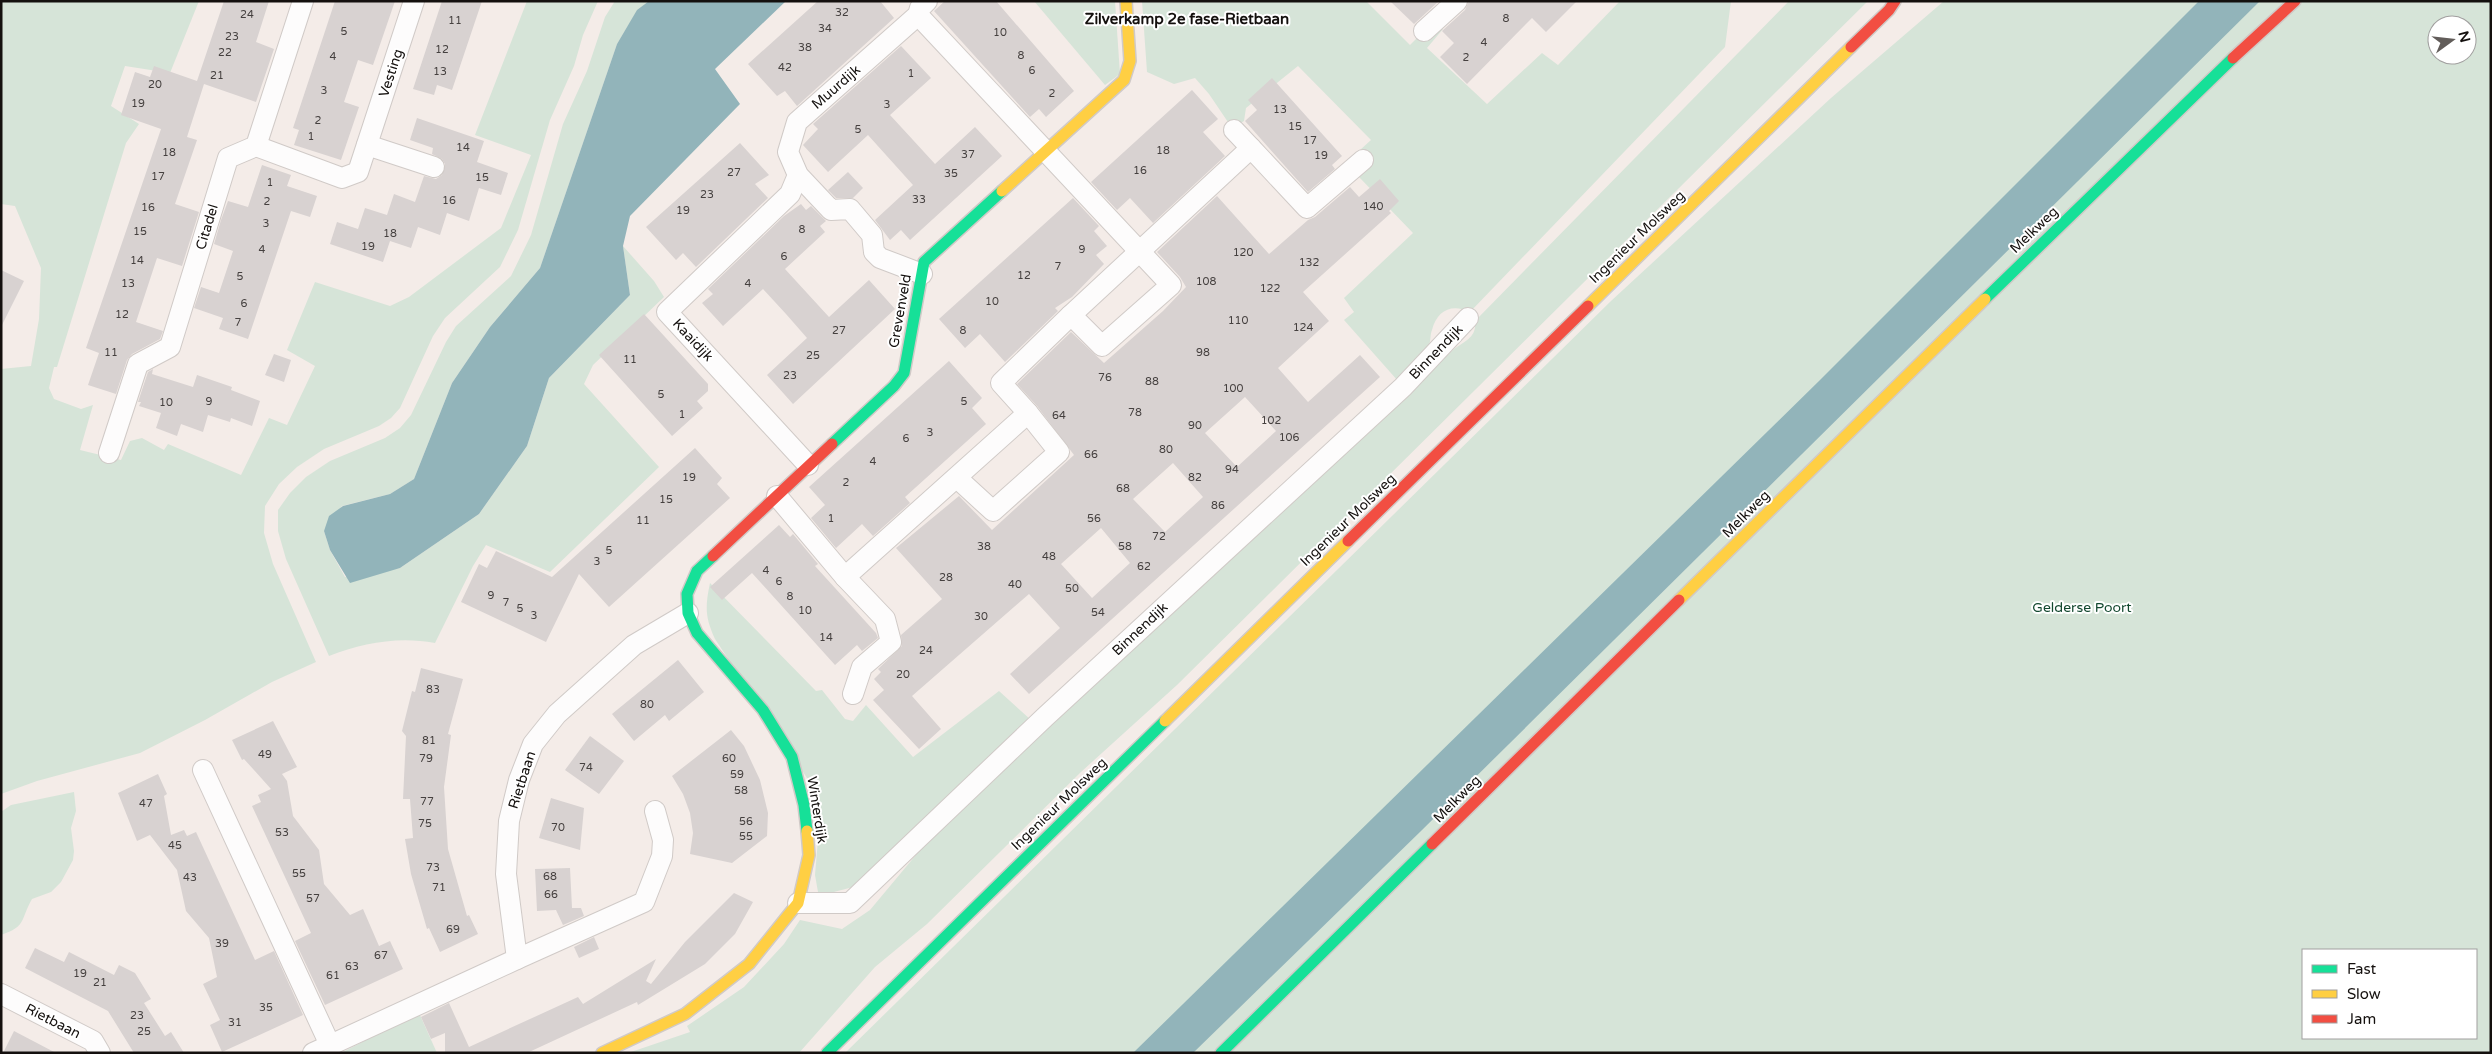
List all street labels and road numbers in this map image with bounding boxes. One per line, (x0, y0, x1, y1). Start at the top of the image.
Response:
street label: Vesting (375, 47, 407, 99)
street label: Muurdijk (808, 61, 864, 113)
street label: Ingenieur Molsweg (1586, 187, 1688, 287)
street label: Citadel (192, 202, 222, 252)
street label: Melkweg (2006, 203, 2062, 257)
street label: Grevenveld (885, 273, 915, 349)
street label: Kaaidijk (669, 315, 717, 365)
street label: Binnendijk (1406, 321, 1467, 383)
street label: Ingenieur Molsweg (1297, 470, 1399, 570)
street label: Melkweg (1719, 487, 1773, 541)
street label: Binnendijk (1109, 599, 1172, 659)
street label: Rietbaan (505, 749, 539, 811)
street label: Ingenieur Molsweg (1008, 754, 1110, 854)
street label: Melkweg (1430, 772, 1484, 826)
street label: Winterdijk (803, 775, 831, 845)
street label: Rietbaan (22, 1000, 84, 1042)

